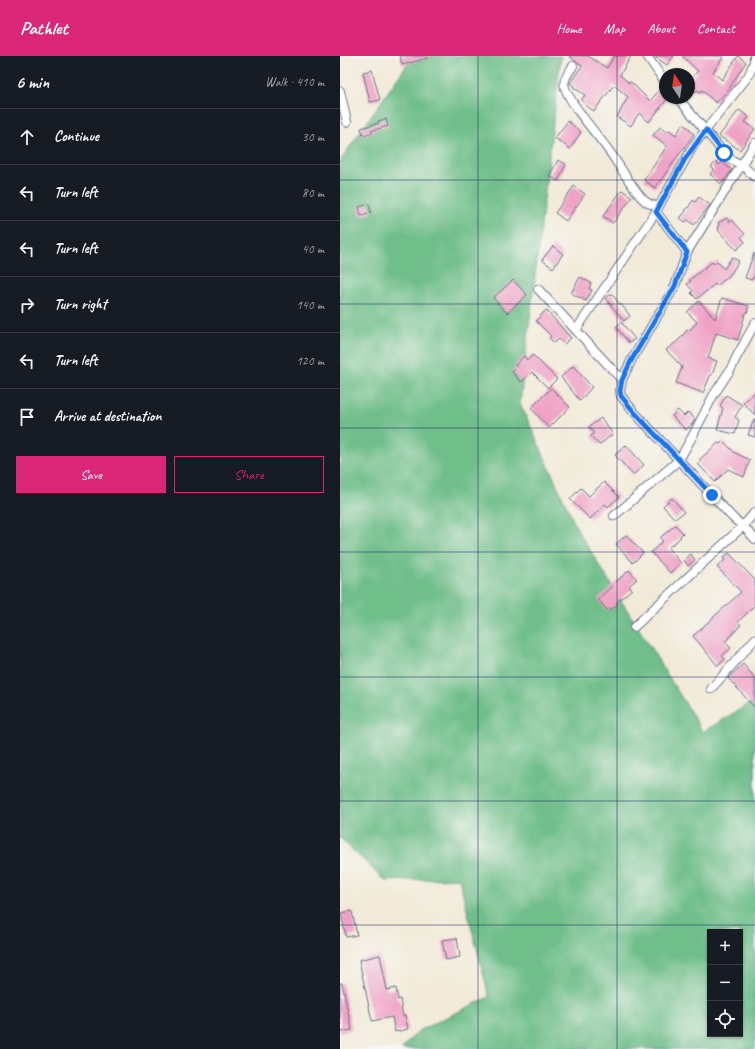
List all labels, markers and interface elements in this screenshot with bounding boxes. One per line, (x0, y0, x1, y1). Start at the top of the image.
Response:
text: Pathlet (20, 16, 68, 40)
text: Home (556, 20, 582, 37)
text: Map (604, 20, 625, 37)
text: About (647, 20, 675, 37)
text: Contact (697, 20, 735, 37)
north arrow (659, 68, 695, 104)
text: 6 min (16, 72, 49, 93)
text: Walk · 410 m (265, 74, 324, 90)
icon: ahead (16, 126, 38, 148)
text: Continue (54, 127, 99, 146)
text: 30 m (302, 129, 324, 145)
route start (715, 144, 733, 162)
icon: left (16, 182, 38, 204)
text: Turn left (54, 183, 97, 202)
text: 80 m (302, 185, 324, 201)
icon: left (16, 238, 38, 260)
text: Turn left (54, 239, 97, 258)
text: 40 m (302, 241, 324, 257)
icon: right (16, 294, 38, 316)
text: Turn right (54, 295, 107, 314)
text: 140 m (296, 297, 324, 313)
icon: left (16, 350, 38, 372)
text: Turn left (54, 351, 97, 370)
text: 120 m (296, 353, 324, 369)
icon: arrive (16, 406, 38, 428)
text: Arrive at destination (54, 407, 161, 426)
button: Save (16, 456, 166, 493)
button: Share (174, 456, 324, 493)
route end (703, 486, 721, 504)
map controls (707, 929, 743, 1037)
button: + (707, 929, 743, 965)
button: − (707, 965, 743, 1001)
button: locate (707, 1001, 743, 1037)

